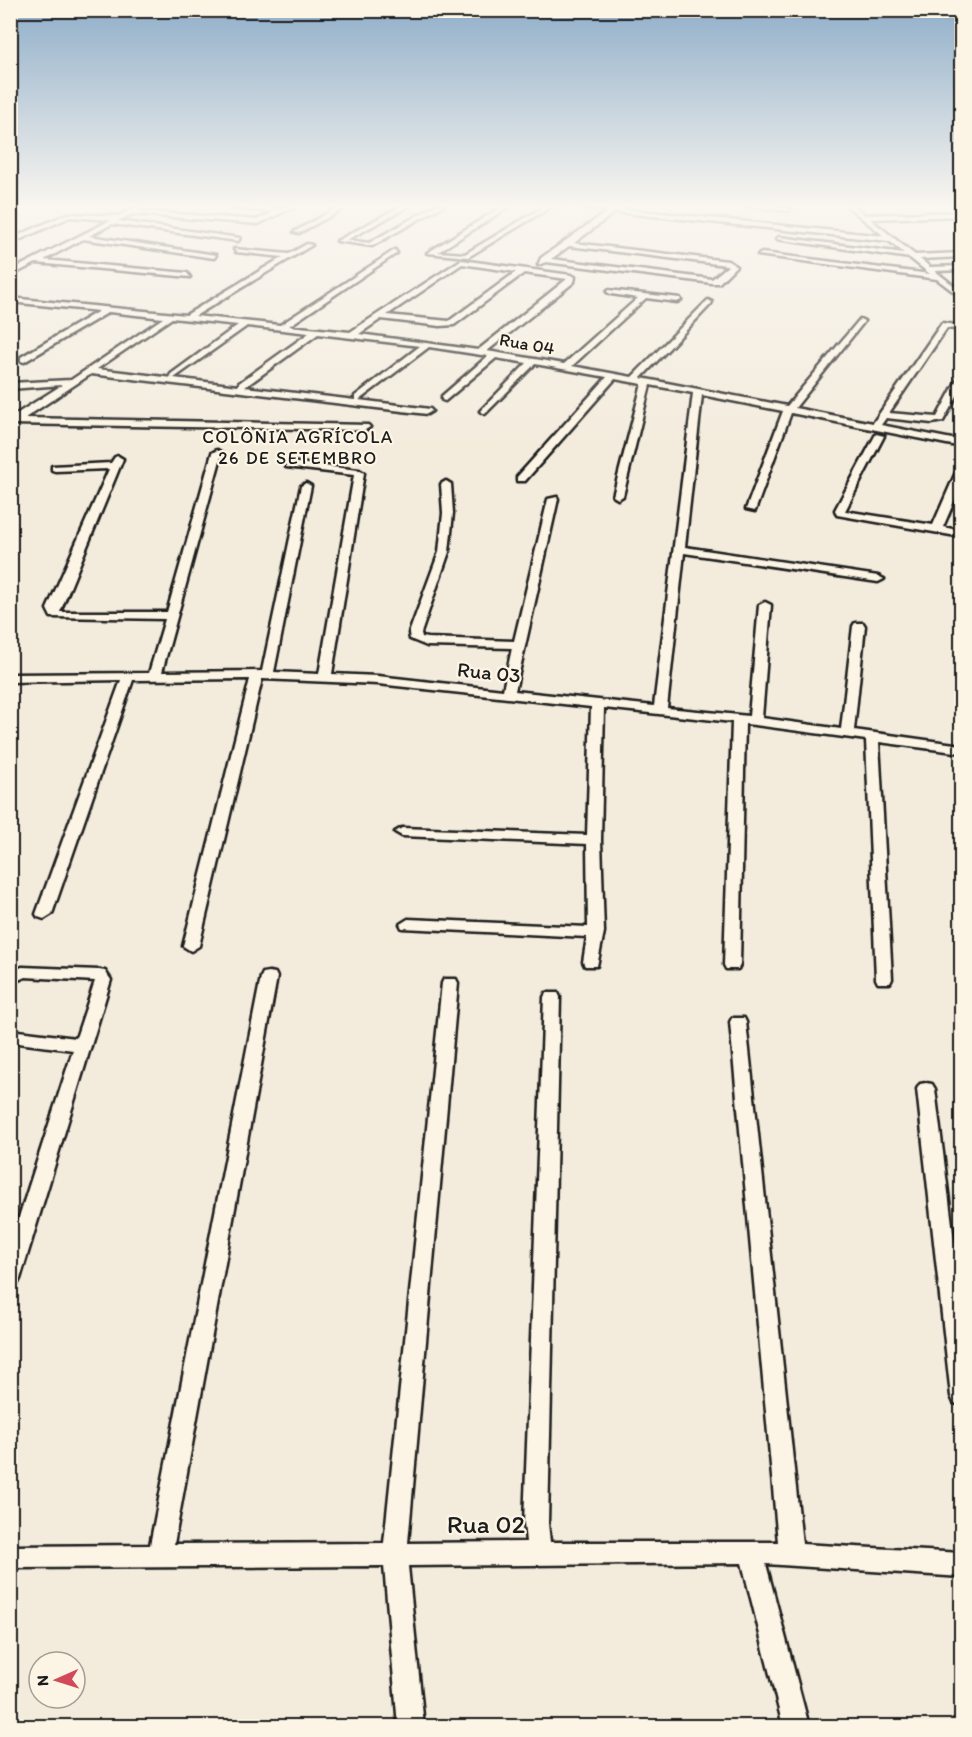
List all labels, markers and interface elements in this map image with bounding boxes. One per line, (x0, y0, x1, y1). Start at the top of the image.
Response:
street label: Rua 04 (498, 328, 556, 360)
district label: COLÔNIA AGRÍCOLA 26 DE SETEMBRO (202, 426, 394, 469)
street label: Rua 03 (456, 656, 522, 688)
street label: Rua 02 (447, 1508, 526, 1540)
north arrow (27, 1650, 87, 1710)
text: N (33, 1675, 52, 1687)

